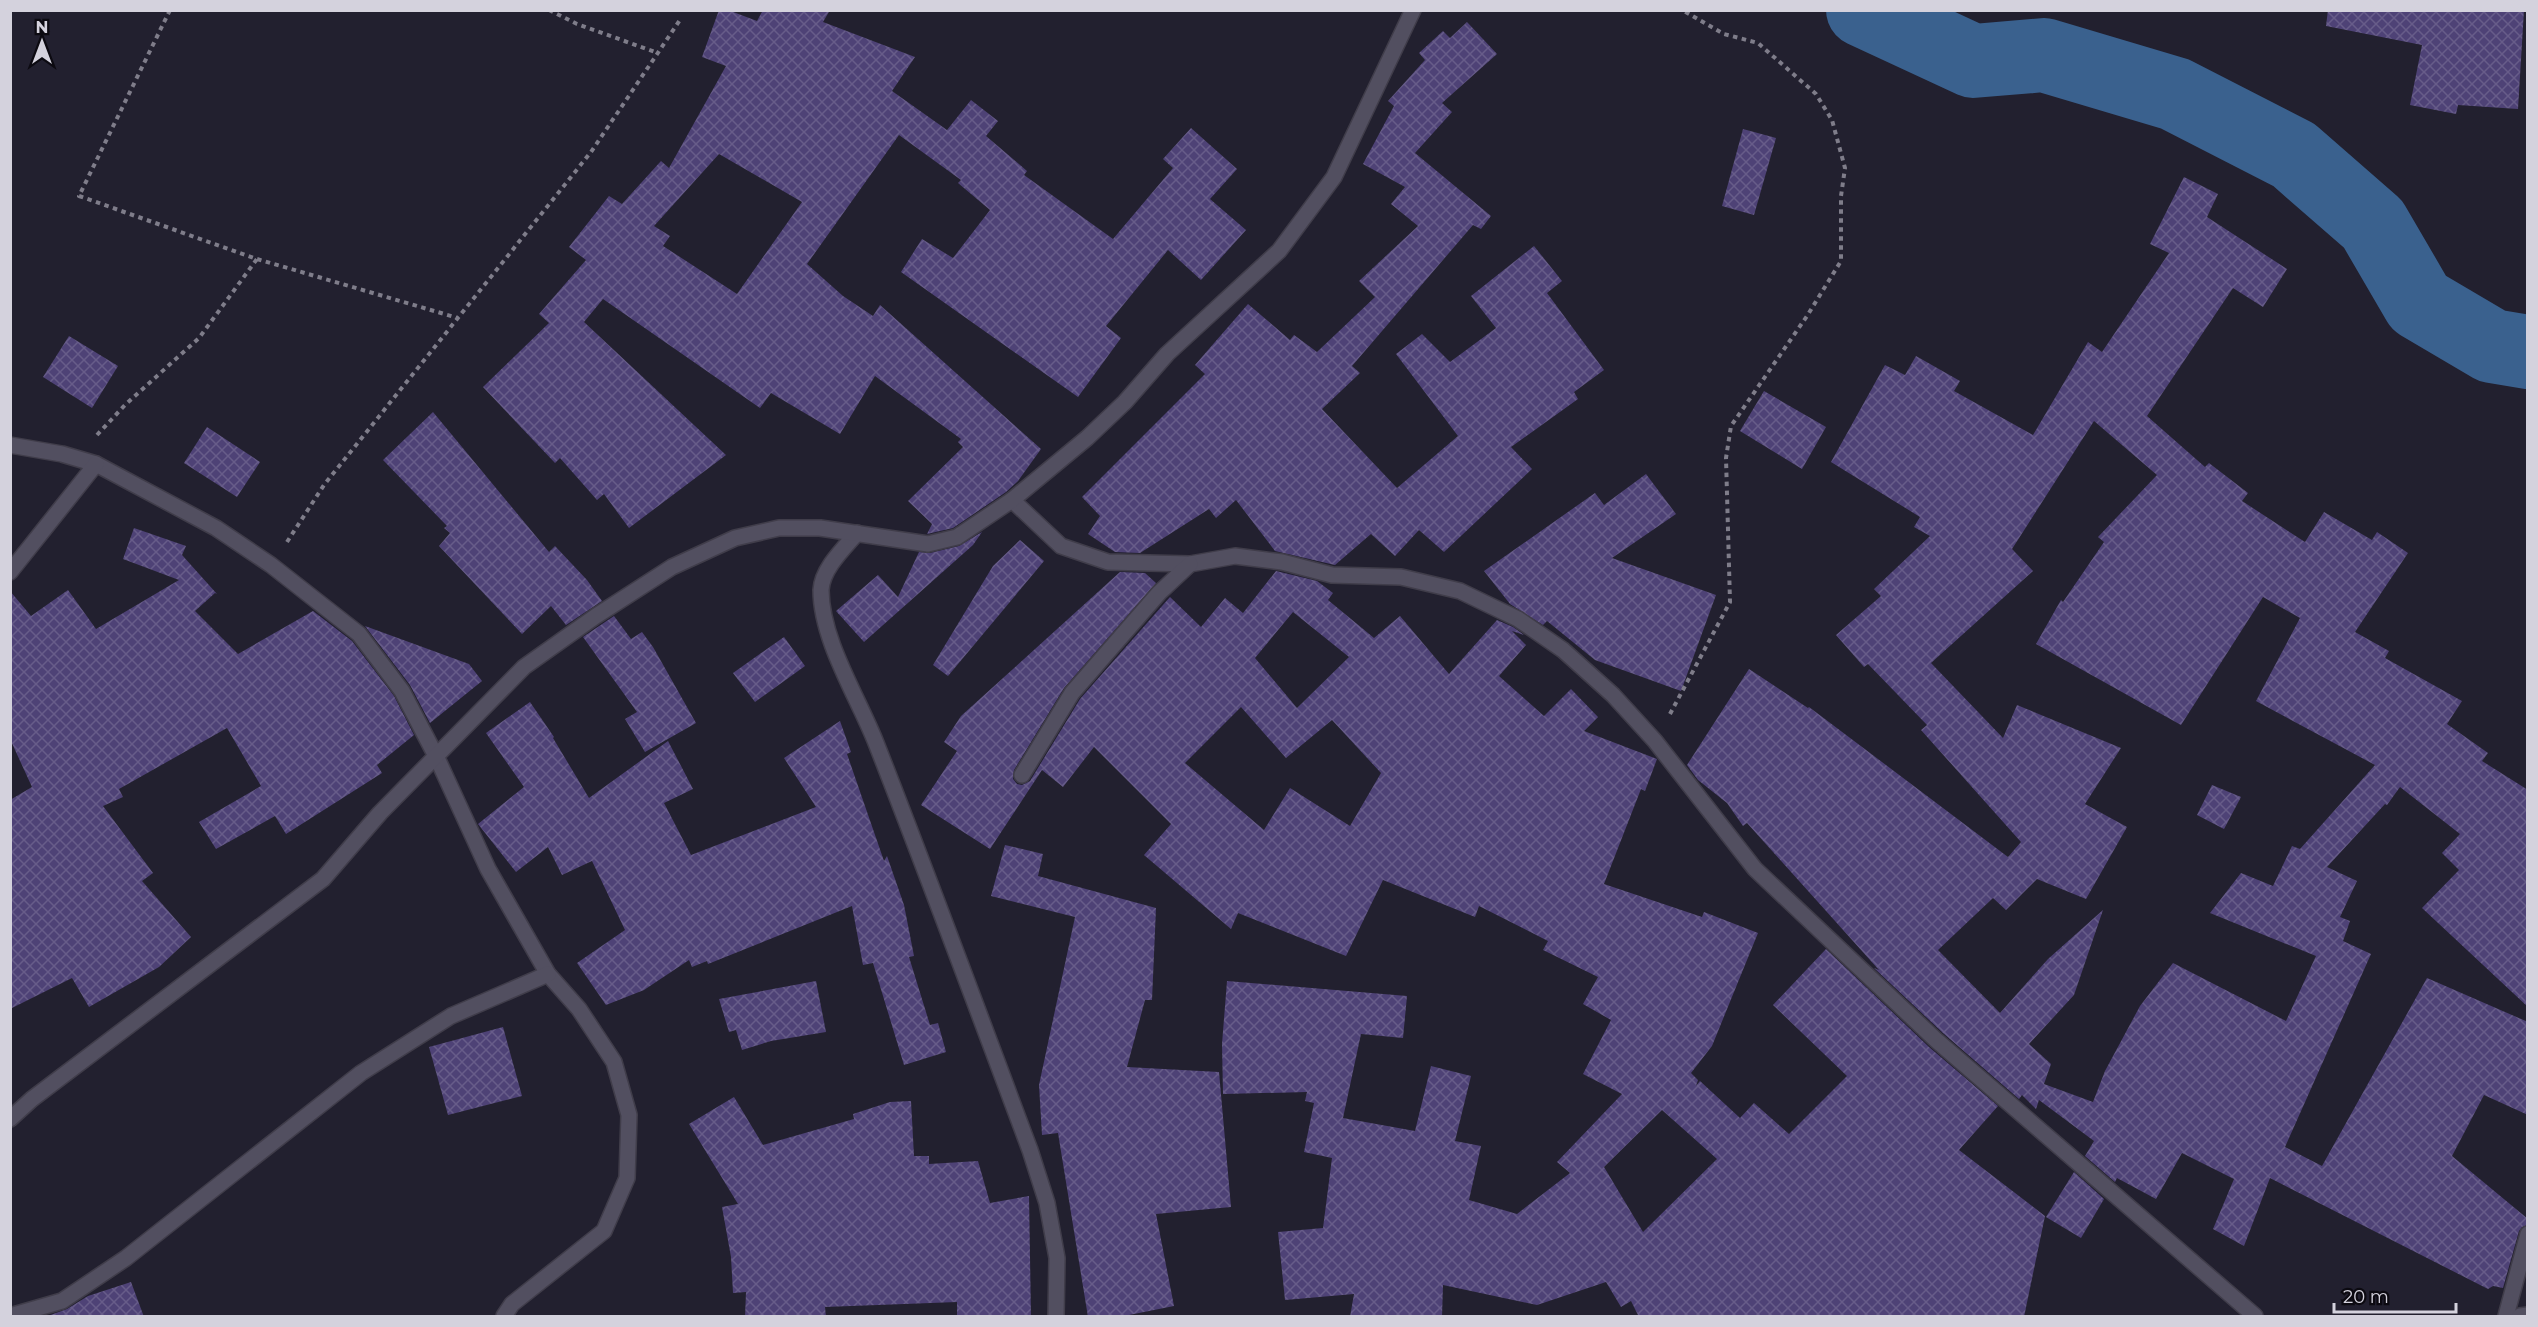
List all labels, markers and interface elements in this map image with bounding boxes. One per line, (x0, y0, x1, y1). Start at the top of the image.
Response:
north arrow (12, 12, 72, 72)
text: N (36, 18, 48, 37)
scale bar (2334, 1276, 2456, 1314)
text: 20 m (2343, 1286, 2389, 1308)

